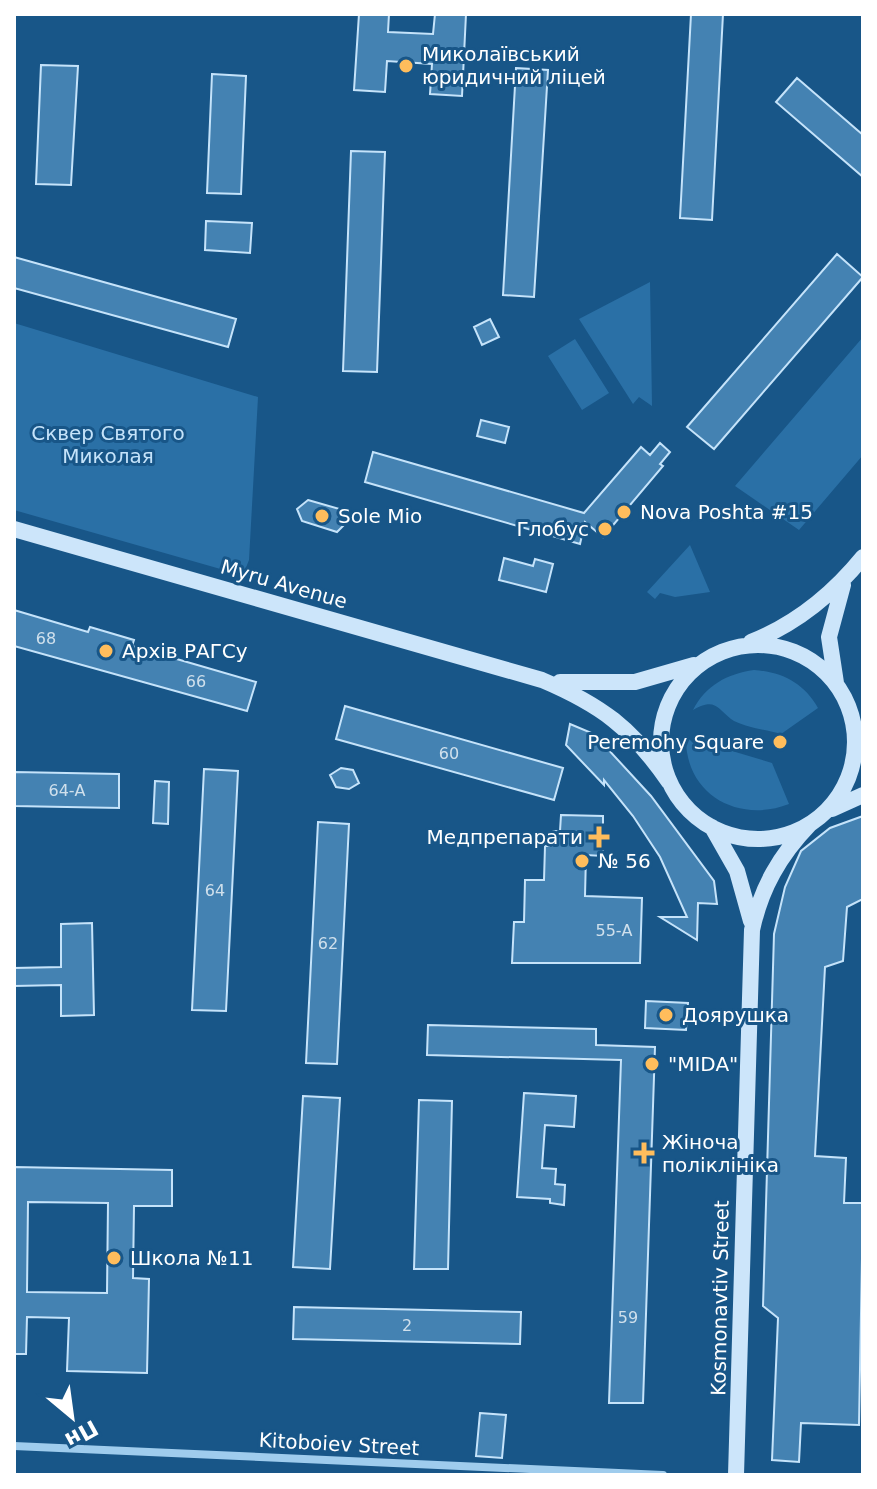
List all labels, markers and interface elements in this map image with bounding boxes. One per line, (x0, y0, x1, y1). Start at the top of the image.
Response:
place label: Миколаївський юридичний ліцей (422, 42, 606, 89)
marker: Миколаївський юридичний ліцей (397, 57, 415, 75)
park label: Сквер Святого Миколая (31, 421, 185, 468)
place label: Nova Poshta #15 (640, 500, 813, 524)
marker: Nova Poshta #15 (615, 503, 633, 521)
place label: Sole Mio (338, 504, 422, 528)
marker: Sole Mio (313, 507, 331, 525)
place label: Глобус (517, 517, 589, 541)
marker: Глобус (596, 520, 614, 538)
street label: Myru Avenue (218, 554, 350, 614)
house number: 68 (36, 629, 56, 648)
place label: Архів РАГСу (122, 639, 248, 663)
marker: Архів РАГСу (97, 642, 115, 660)
house number: 66 (186, 672, 206, 691)
place label: Peremohy Square (587, 730, 764, 754)
marker: Peremohy Square (771, 733, 789, 751)
house number: 60 (439, 744, 459, 763)
house number: 64-А (48, 781, 86, 800)
place label: Медпрепарати (427, 825, 583, 849)
marker: Медпрепарати (590, 828, 608, 846)
place label: № 56 (598, 849, 651, 873)
marker: № 56 (573, 852, 591, 870)
house number: 64 (205, 881, 225, 900)
house number: 55-А (595, 921, 633, 940)
house number: 62 (318, 934, 338, 953)
place label: Доярушка (682, 1003, 789, 1027)
marker: Доярушка (657, 1006, 675, 1024)
place label: "MIDA" (668, 1052, 738, 1076)
marker: "MIDA" (643, 1055, 661, 1073)
place label: Жіноча поліклініка (662, 1130, 779, 1177)
marker: Жіноча поліклініка (633, 1142, 655, 1164)
street label: Kosmonavtiv Street (706, 1200, 734, 1396)
place label: Школа №11 (130, 1246, 253, 1270)
marker: Школа №11 (105, 1249, 123, 1267)
house number: 59 (618, 1308, 638, 1327)
house number: 2 (402, 1316, 412, 1335)
north arrow (32, 1377, 112, 1457)
text: Пн (61, 1415, 102, 1453)
street label: Kitoboiev Street (258, 1428, 420, 1460)

